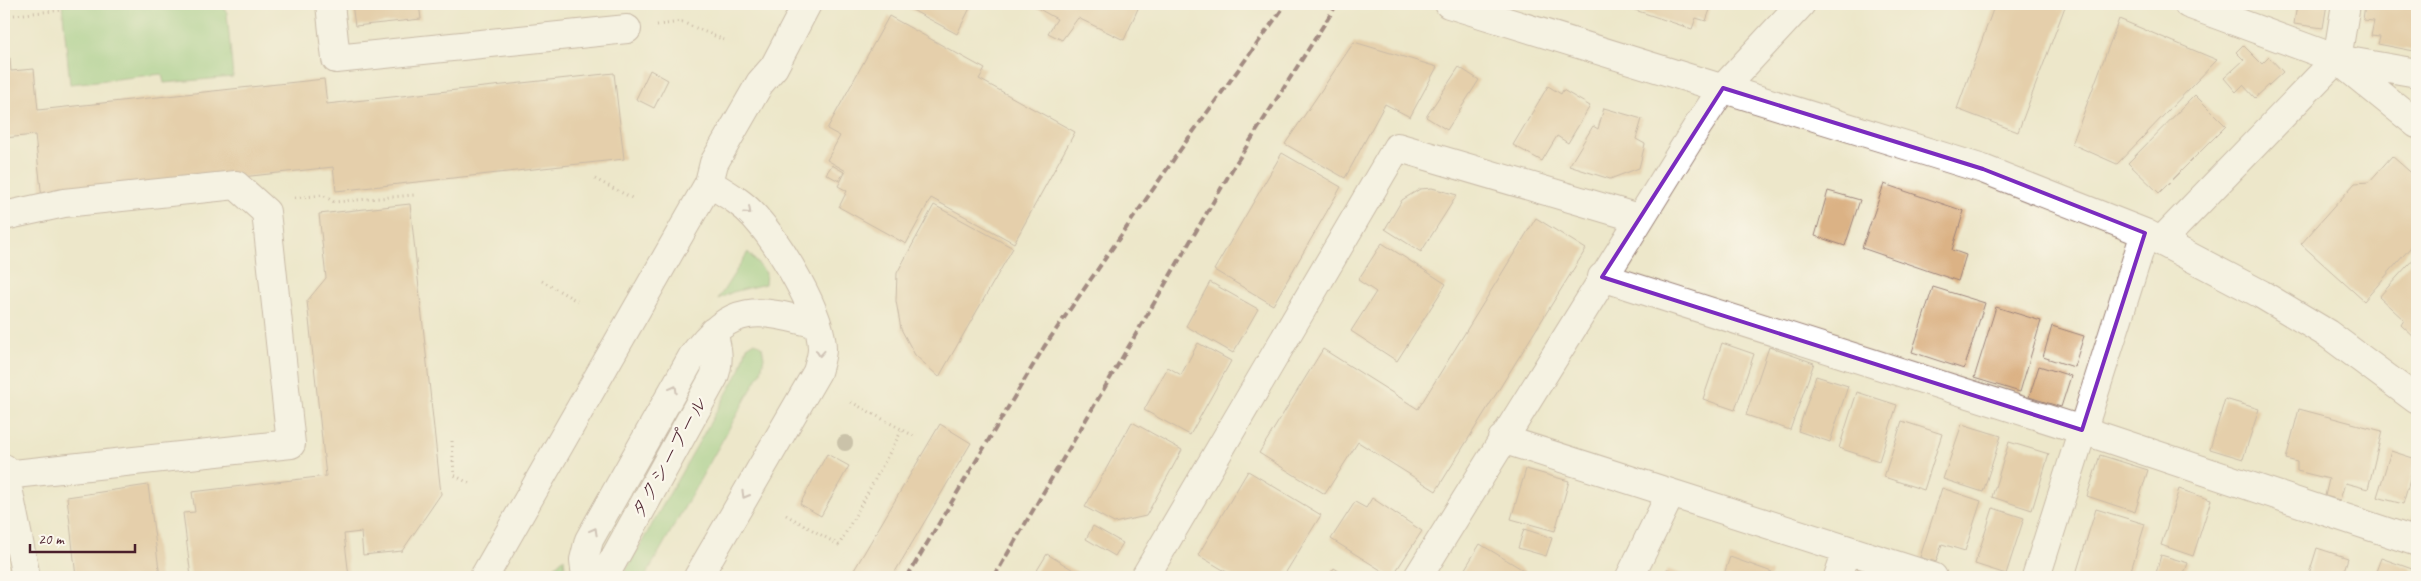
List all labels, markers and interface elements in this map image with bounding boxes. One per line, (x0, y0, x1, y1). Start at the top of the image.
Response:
one-way arrow (743, 205, 752, 214)
one-way arrow (815, 349, 826, 357)
one-way arrow (667, 385, 677, 394)
street label: タクシープール (625, 392, 713, 523)
one-way arrow (742, 490, 752, 499)
scale bar (30, 521, 135, 553)
one-way arrow (588, 527, 598, 536)
text: 20 m (38, 530, 65, 549)

